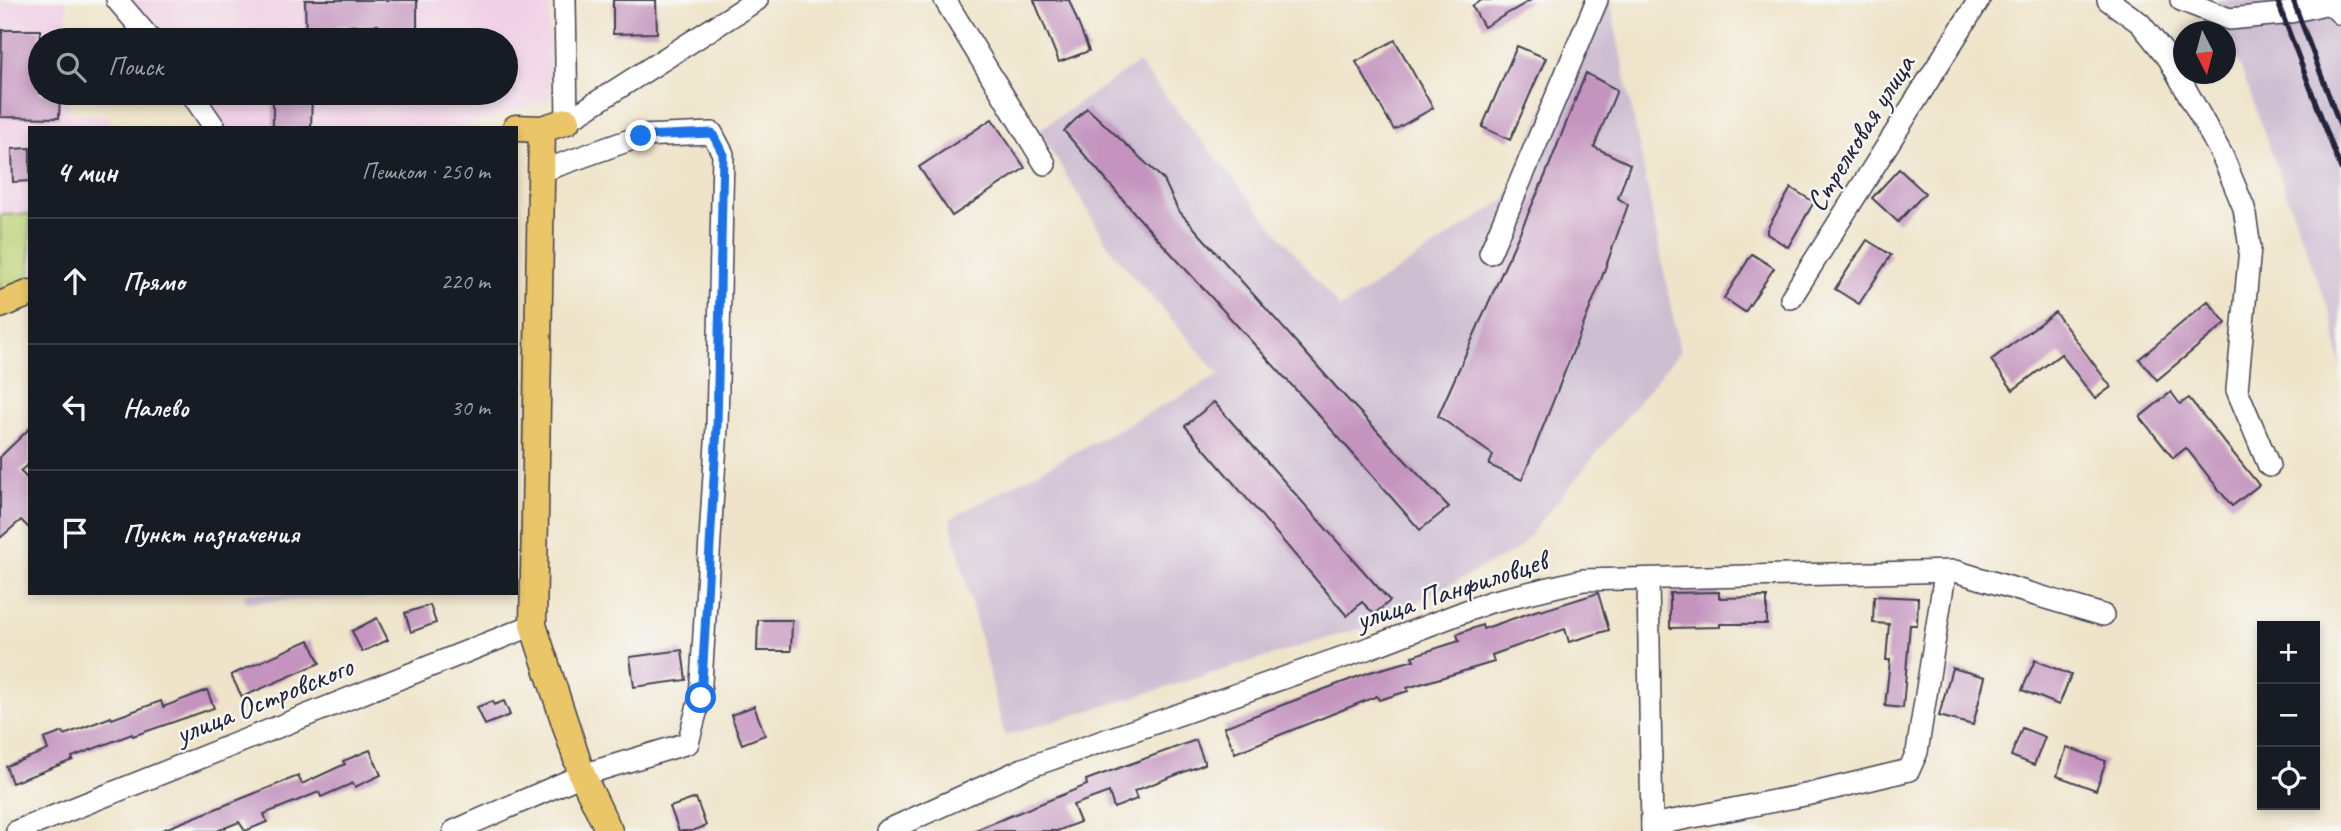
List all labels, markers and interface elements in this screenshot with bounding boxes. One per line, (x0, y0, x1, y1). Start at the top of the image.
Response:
north arrow (2173, 21, 2236, 84)
search box (28, 28, 518, 105)
street label: Стрелковая улица (1797, 46, 1924, 218)
icon: search (52, 48, 90, 86)
text: Поиск (108, 50, 163, 83)
route end (625, 120, 656, 151)
text: 4 мин (56, 153, 117, 191)
text: Пешком · 250 m (362, 157, 490, 186)
icon: ahead (56, 262, 94, 300)
text: Прямо (123, 265, 185, 298)
text: 220 m (441, 267, 490, 296)
icon: left (56, 388, 94, 426)
text: Налево (123, 391, 189, 424)
text: 30 m (451, 393, 490, 422)
icon: arrive (56, 514, 94, 552)
text: Пункт назначения (123, 517, 299, 550)
street label: улица Панфиловцев (1349, 540, 1556, 639)
map controls (2257, 621, 2320, 810)
button: + (2257, 621, 2320, 684)
street label: улица Островского (168, 647, 360, 754)
route start (685, 682, 716, 713)
button: − (2257, 684, 2320, 747)
button: locate (2257, 747, 2320, 810)

